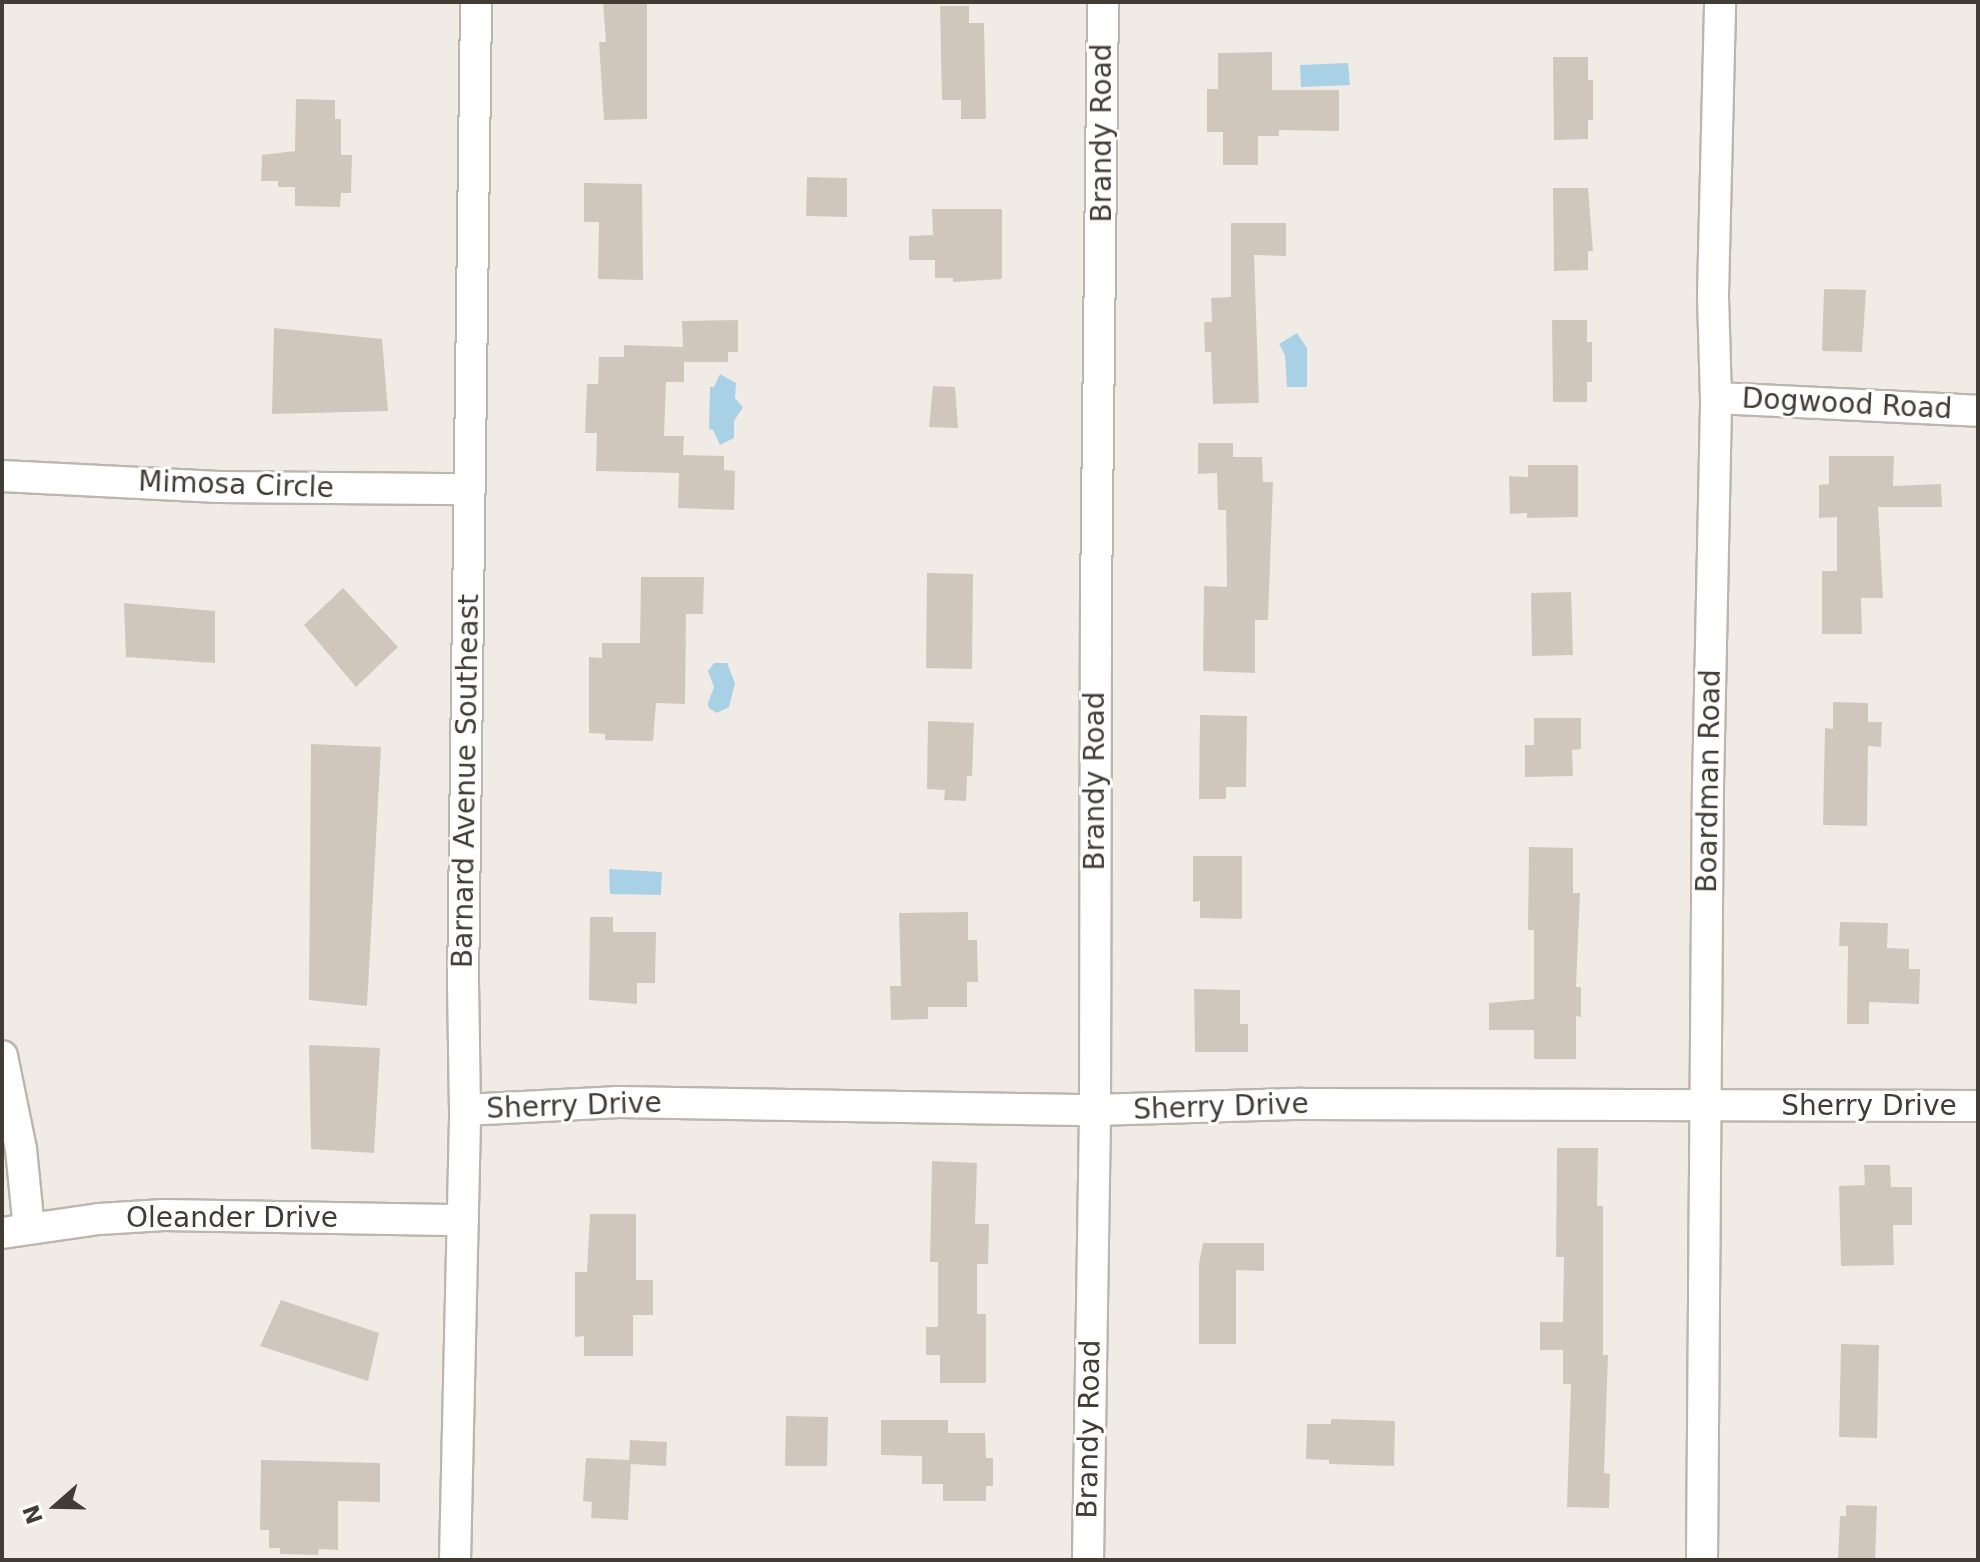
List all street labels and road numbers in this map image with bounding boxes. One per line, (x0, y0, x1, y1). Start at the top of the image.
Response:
street label: Brandy Road (1085, 43, 1119, 223)
street label: Dogwood Road (1741, 382, 1953, 426)
street label: Mimosa Circle (138, 465, 334, 505)
street label: Barnard Avenue Southeast (446, 594, 486, 968)
street label: Boardman Road (1690, 669, 1728, 893)
street label: Brandy Road (1078, 691, 1112, 871)
street label: Sherry Drive (486, 1086, 662, 1126)
street label: Sherry Drive (1133, 1087, 1309, 1127)
street label: Sherry Drive (1781, 1089, 1957, 1123)
street label: Oleander Drive (126, 1201, 338, 1235)
street label: Brandy Road (1071, 1339, 1107, 1519)

